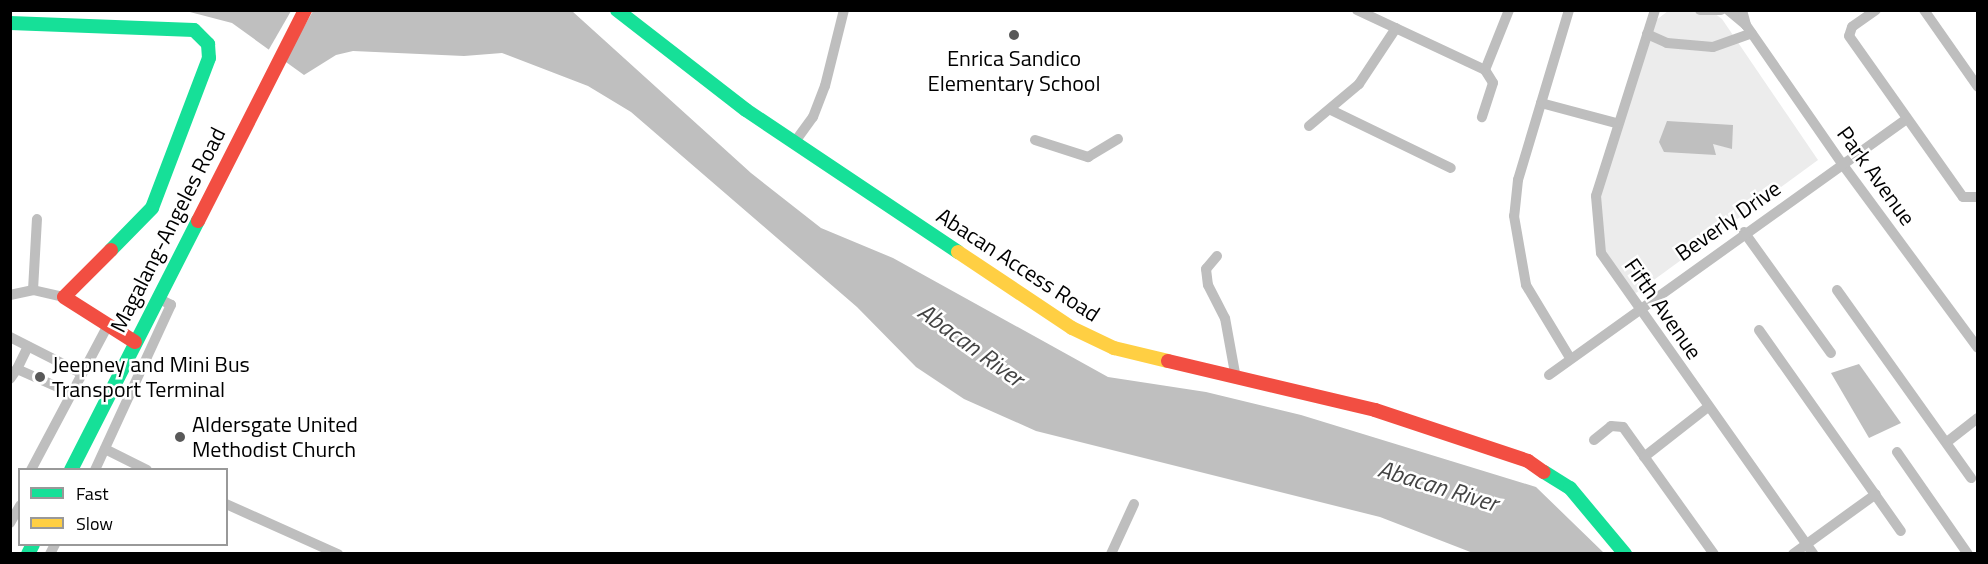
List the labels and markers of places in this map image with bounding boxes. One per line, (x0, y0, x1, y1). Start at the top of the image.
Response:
marker: Enrica Sandico Elementary School (1007, 28, 1021, 42)
place label: Enrica Sandico Elementary School (927, 45, 1101, 96)
place label: Jeepney and Mini Bus Transport Terminal (52, 351, 250, 402)
marker: Jeepney and Mini Bus Transport Terminal (33, 370, 47, 384)
place label: Aldersgate United Methodist Church (192, 411, 358, 463)
marker: Aldersgate United Methodist Church (173, 430, 187, 444)

